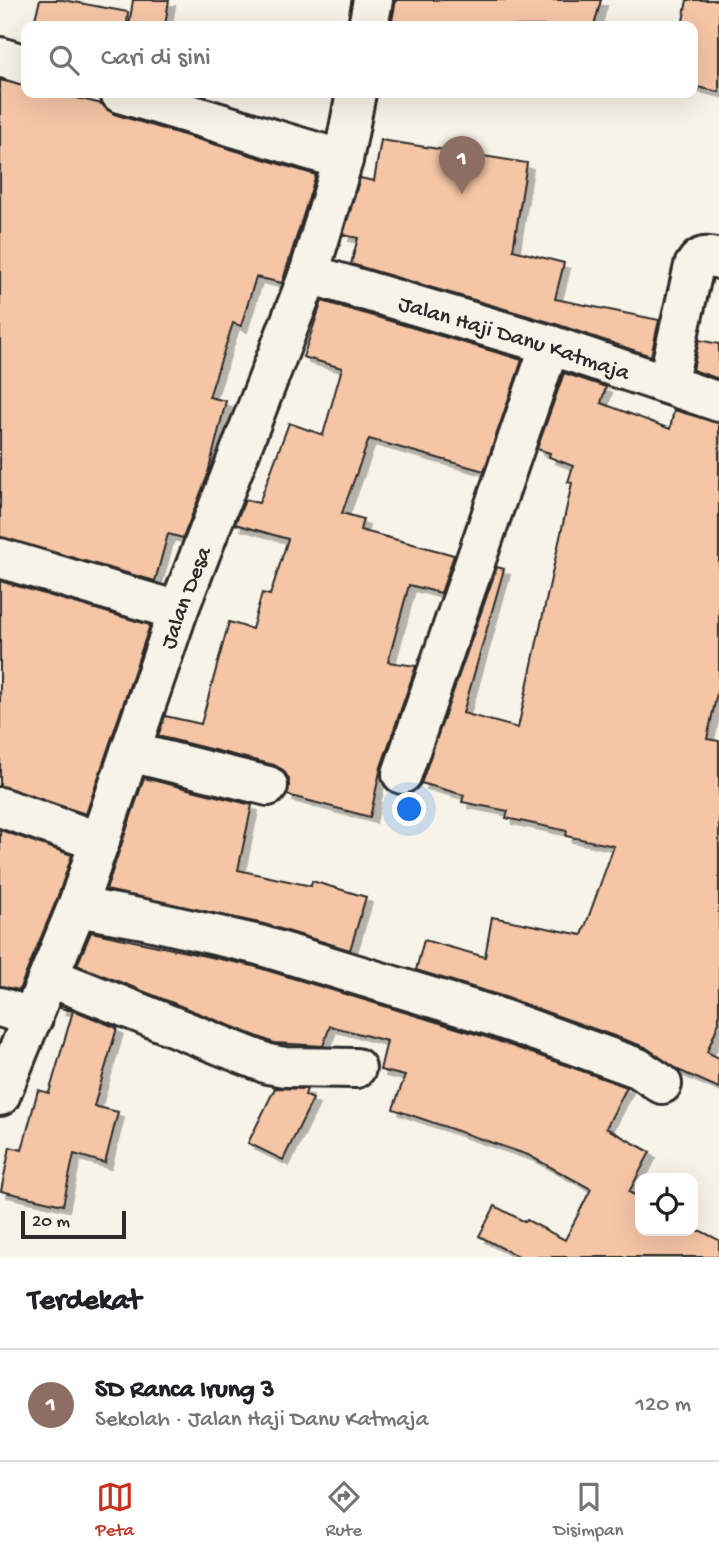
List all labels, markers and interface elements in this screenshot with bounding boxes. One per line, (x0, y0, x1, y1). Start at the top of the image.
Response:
search box (21, 21, 698, 98)
icon: search (45, 41, 83, 79)
text: Cari di sini (101, 44, 211, 75)
pin: 1 (439, 136, 485, 194)
street label: Jalan Haji Danu Katmaja (395, 291, 634, 388)
street label: Jalan Desa (156, 542, 219, 653)
your location (392, 792, 426, 826)
map controls (635, 1173, 698, 1236)
button: locate (635, 1173, 698, 1236)
scale bar (21, 1208, 126, 1240)
text: 20 m (32, 1211, 70, 1234)
text: Terdekat (28, 1285, 141, 1320)
text: SD Ranca Irung 3 (95, 1376, 274, 1407)
text: 1 (46, 1392, 56, 1419)
text: 120 m (636, 1392, 691, 1419)
text: Sekolah · Jalan Haji Danu Katmaja (95, 1407, 429, 1434)
tab: Peta (95, 1478, 134, 1543)
tab: Rute (325, 1478, 363, 1543)
tab: Disimpan (554, 1478, 624, 1543)

